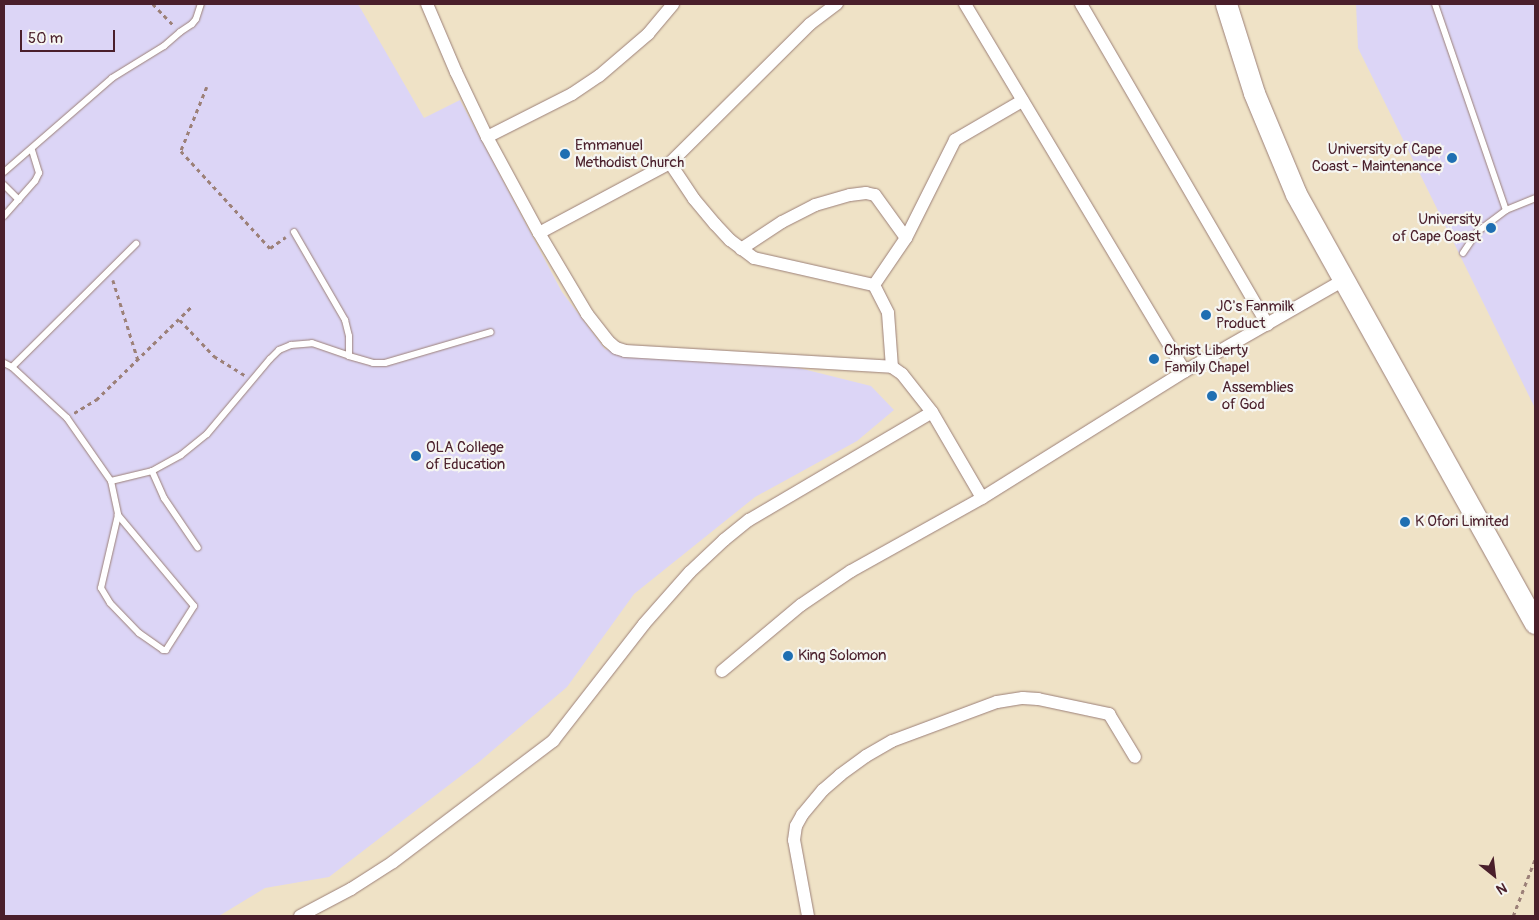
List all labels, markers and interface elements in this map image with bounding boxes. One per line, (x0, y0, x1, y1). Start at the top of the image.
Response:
scale bar (22, 20, 118, 52)
text: 50 m (28, 29, 63, 48)
place label: Emmanuel Methodist Church (575, 136, 684, 171)
place label: University of Cape Coast - Maintenance (1312, 140, 1442, 175)
marker: Emmanuel Methodist Church (559, 148, 571, 160)
marker: University of Cape Coast - Maintenance (1446, 152, 1458, 164)
place label: University of Cape Coast (1393, 210, 1481, 245)
marker: University of Cape Coast (1485, 222, 1497, 234)
place label: JC's Fanmilk Product (1216, 297, 1294, 332)
marker: JC's Fanmilk Product (1200, 309, 1212, 321)
place label: Christ Liberty Family Chapel (1164, 341, 1250, 376)
marker: Christ Liberty Family Chapel (1148, 353, 1160, 365)
place label: Assemblies of God (1222, 378, 1293, 413)
marker: Assemblies of God (1206, 390, 1218, 402)
place label: OLA College of Education (426, 438, 505, 473)
marker: OLA College of Education (410, 450, 422, 462)
place label: K Ofori Limited (1415, 513, 1509, 531)
marker: K Ofori Limited (1399, 516, 1411, 528)
place label: King Solomon (798, 647, 887, 665)
marker: King Solomon (782, 650, 794, 662)
north arrow (1469, 850, 1519, 900)
text: N (1493, 879, 1510, 898)

